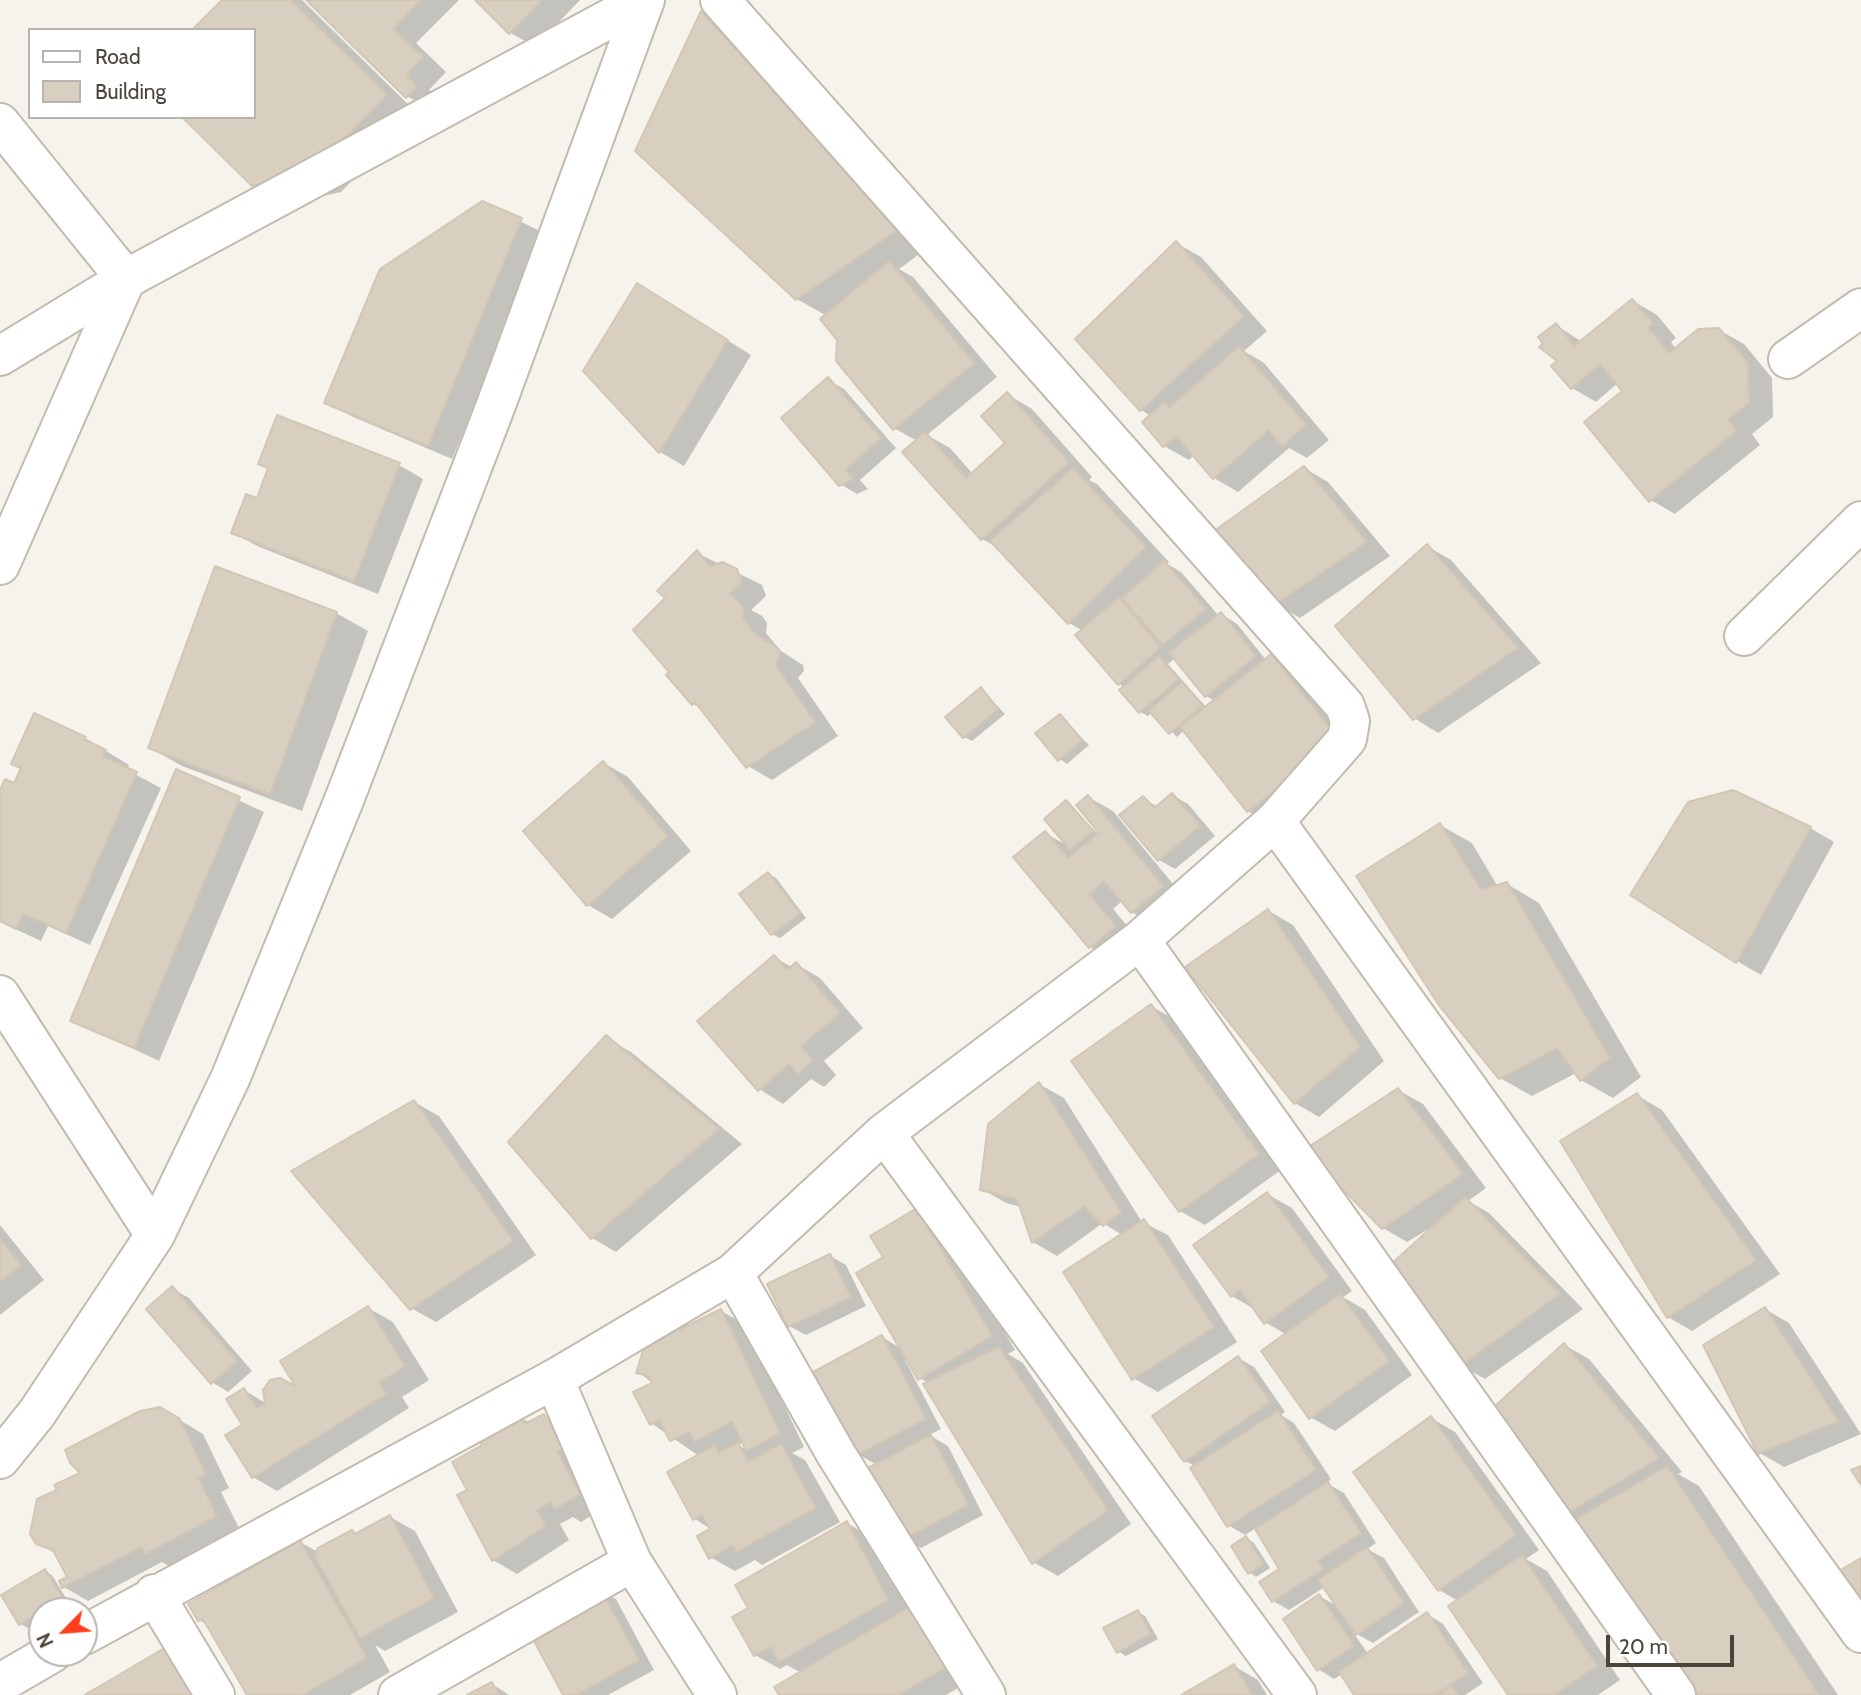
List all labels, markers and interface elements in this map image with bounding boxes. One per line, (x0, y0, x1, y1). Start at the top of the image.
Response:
legend (28, 28, 256, 119)
text: Road (95, 44, 141, 69)
text: Building (95, 79, 166, 104)
north arrow (28, 1597, 98, 1667)
scale bar (1609, 1622, 1737, 1666)
text: N (32, 1629, 59, 1651)
text: 20 m (1619, 1634, 1668, 1659)

